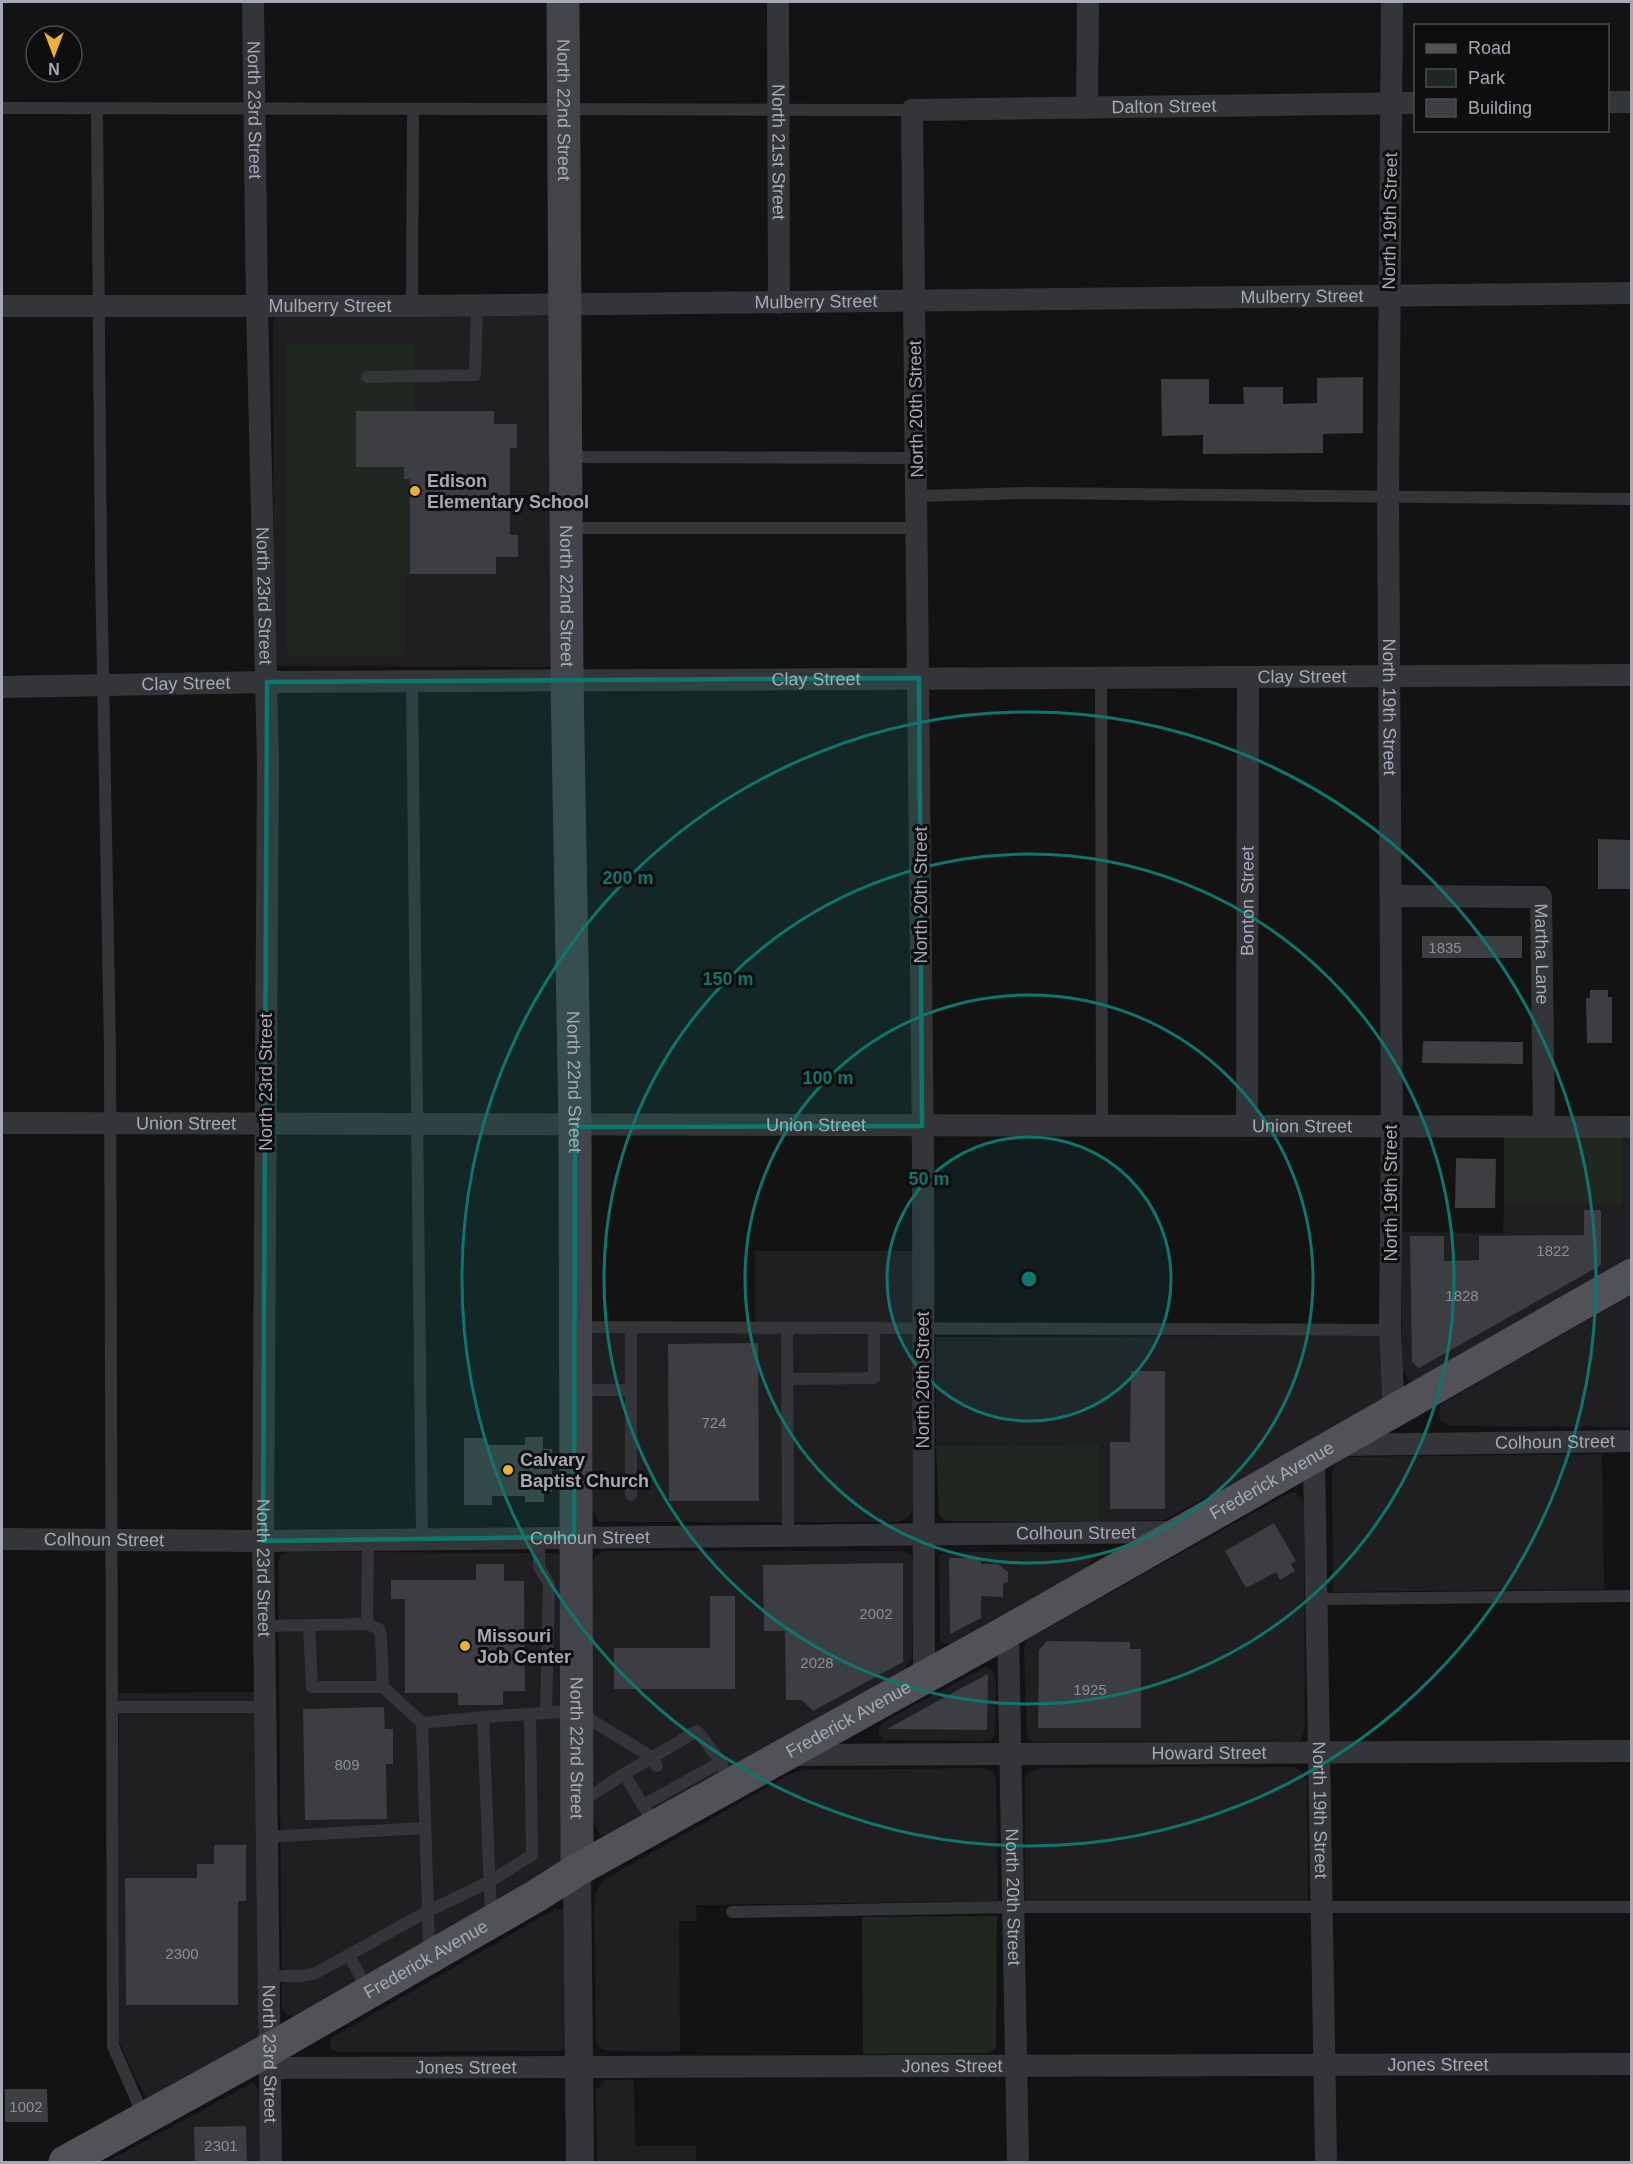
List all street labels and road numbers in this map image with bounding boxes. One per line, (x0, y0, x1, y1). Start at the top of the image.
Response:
street label: North 22nd Street (553, 39, 574, 181)
street label: North 23rd Street (244, 41, 265, 179)
street label: North 21st Street (768, 84, 789, 220)
street label: Dalton Street (1111, 96, 1217, 117)
street label: North 19th Street (1379, 152, 1401, 290)
street label: Mulberry Street (1240, 286, 1364, 307)
street label: Mulberry Street (754, 291, 878, 312)
street label: Mulberry Street (268, 296, 392, 316)
street label: North 20th Street (905, 340, 927, 478)
street label: North 22nd Street (556, 525, 577, 667)
street label: North 23rd Street (252, 527, 276, 665)
street label: North 19th Street (1379, 638, 1400, 776)
street label: Clay Street (1257, 666, 1347, 687)
street label: Clay Street (771, 669, 861, 689)
street label: Clay Street (141, 673, 231, 694)
street label: North 20th Street (911, 826, 931, 964)
street label: Bonton Street (1237, 846, 1258, 956)
street label: Martha Lane (1531, 903, 1552, 1005)
street label: North 22nd Street (563, 1011, 585, 1153)
street label: North 23rd Street (256, 1013, 276, 1151)
street label: Union Street (136, 1113, 236, 1134)
street label: Union Street (766, 1115, 866, 1135)
street label: Union Street (1252, 1116, 1352, 1136)
street label: North 19th Street (1381, 1124, 1401, 1262)
street label: North 20th Street (913, 1311, 933, 1449)
street label: Colhoun Street (1495, 1431, 1615, 1453)
street label: Frederick Avenue (1206, 1437, 1337, 1524)
street label: North 23rd Street (253, 1499, 274, 1637)
street label: Colhoun Street (1016, 1522, 1136, 1544)
street label: Colhoun Street (530, 1527, 650, 1548)
street label: Colhoun Street (44, 1529, 164, 1550)
street label: North 22nd Street (566, 1677, 587, 1819)
street label: Frederick Avenue (783, 1677, 915, 1762)
street label: North 19th Street (1309, 1741, 1331, 1879)
street label: Howard Street (1151, 1743, 1267, 1763)
street label: North 20th Street (1002, 1828, 1024, 1966)
street label: Frederick Avenue (360, 1916, 492, 2003)
street label: North 23rd Street (259, 1985, 280, 2123)
street label: Jones Street (1387, 2054, 1489, 2075)
street label: Jones Street (901, 2056, 1003, 2076)
street label: Jones Street (415, 2057, 517, 2078)

